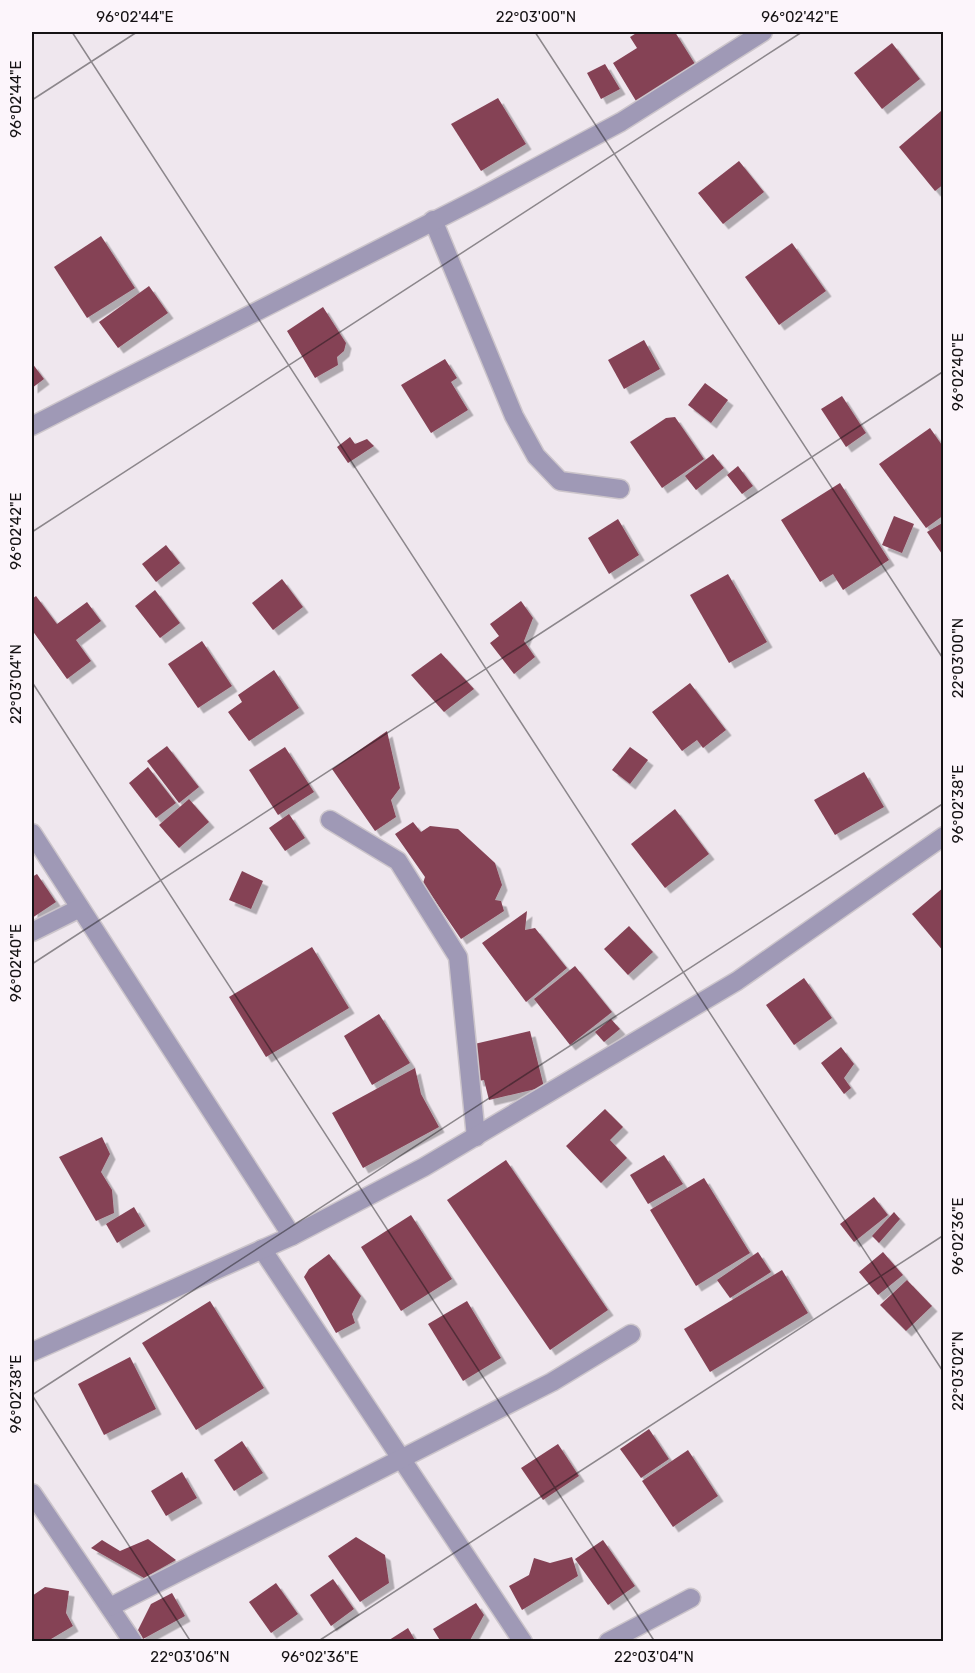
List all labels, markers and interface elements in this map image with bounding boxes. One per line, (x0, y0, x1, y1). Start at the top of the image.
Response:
text: 96°02'44"E (96, 8, 174, 26)
text: 22°03'00"N (496, 8, 576, 26)
text: 96°02'42"E (761, 8, 839, 26)
text: 96°02'44"E (7, 60, 25, 138)
text: 96°02'40"E (949, 333, 967, 411)
text: 96°02'42"E (7, 492, 25, 570)
text: 22°03'00"N (949, 618, 967, 698)
text: 22°03'04"N (7, 644, 25, 724)
text: 96°02'38"E (949, 765, 967, 843)
text: 96°02'40"E (7, 924, 25, 1002)
text: 96°02'36"E (949, 1197, 967, 1275)
text: 22°03'02"N (949, 1331, 967, 1411)
text: 96°02'38"E (7, 1355, 25, 1433)
text: 22°03'06"N (150, 1648, 230, 1666)
text: 96°02'36"E (281, 1648, 359, 1666)
text: 22°03'04"N (614, 1648, 694, 1666)

